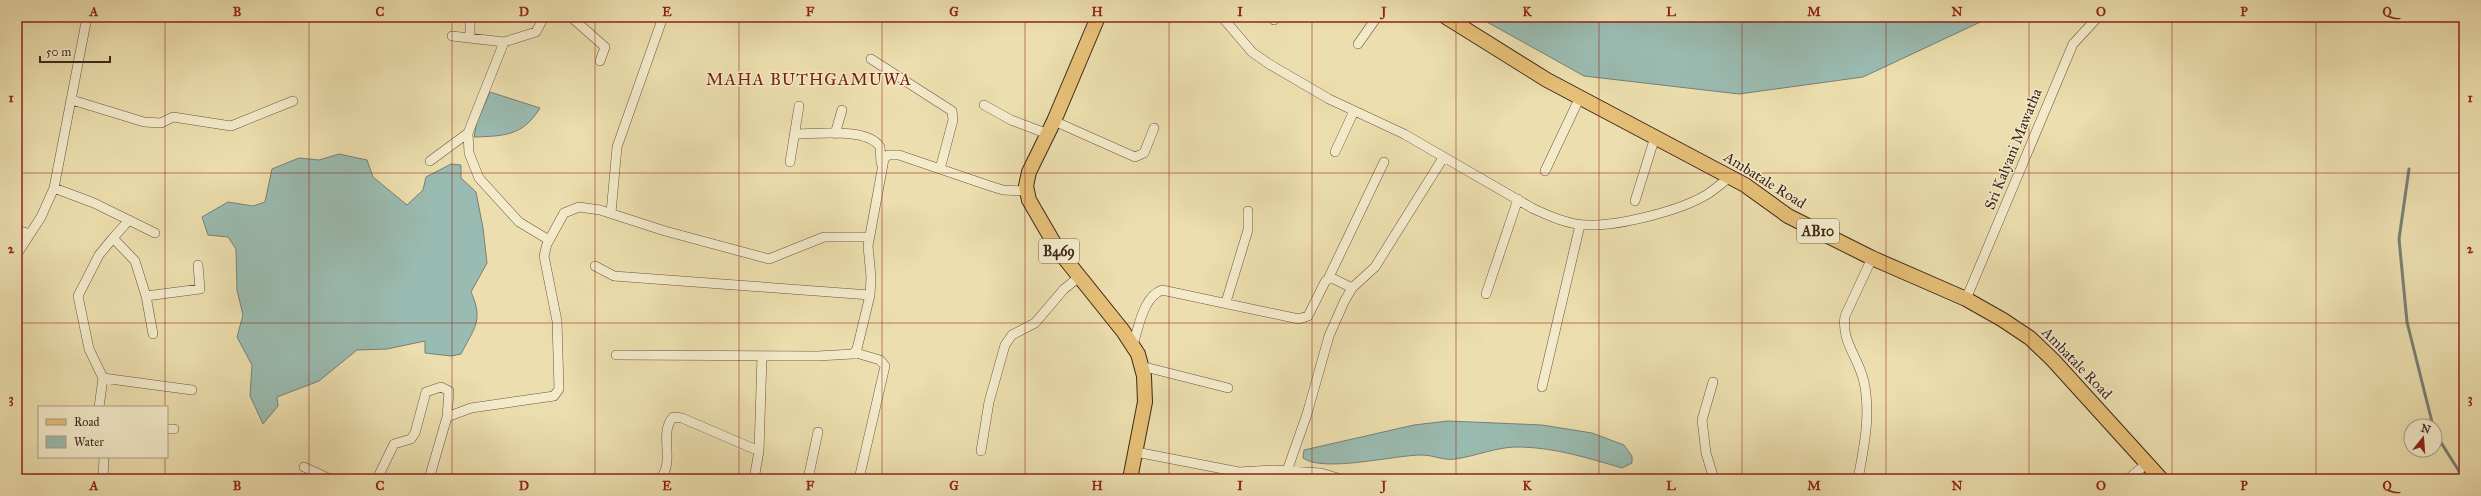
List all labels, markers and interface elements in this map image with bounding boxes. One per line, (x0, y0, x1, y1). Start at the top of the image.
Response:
text: A (89, 4, 99, 20)
text: B (233, 4, 242, 20)
text: C (376, 4, 385, 20)
text: D (519, 4, 529, 20)
text: E (662, 4, 672, 20)
text: F (806, 4, 815, 20)
text: G (949, 4, 959, 20)
text: H (1091, 4, 1103, 20)
text: I (1237, 4, 1243, 20)
text: J (1379, 4, 1387, 20)
text: K (1522, 4, 1532, 20)
text: L (1666, 4, 1676, 20)
text: M (1807, 4, 1821, 20)
text: N (1951, 4, 1963, 20)
text: O (2096, 4, 2106, 20)
text: P (2240, 4, 2248, 20)
text: Q (2382, 4, 2401, 20)
scale bar (40, 38, 110, 64)
text: 50 m (46, 45, 71, 59)
district label: MAHA BUTHGAMUWA (706, 69, 912, 90)
street label: Sri Kalyani Mawatha (1980, 85, 2046, 212)
text: 1 (8, 90, 14, 106)
text: 1 (2467, 90, 2473, 106)
street label: Ambatale Road (1720, 147, 1810, 213)
road number: AB10 (1797, 219, 1839, 243)
road number: B469 (1039, 239, 1079, 263)
text: 2 (8, 241, 15, 257)
text: 2 (2467, 241, 2474, 257)
street label: Ambatale Road (2037, 322, 2116, 403)
text: 3 (8, 391, 14, 407)
text: 3 (2467, 391, 2473, 407)
legend (38, 406, 168, 458)
text: Road (74, 415, 100, 429)
north arrow (2403, 418, 2443, 458)
text: N (2419, 421, 2433, 437)
text: Water (74, 435, 104, 449)
text: A (89, 478, 99, 494)
text: B (233, 478, 242, 494)
text: C (376, 478, 385, 494)
text: D (519, 478, 529, 494)
text: E (662, 478, 672, 494)
text: F (806, 478, 815, 494)
text: G (949, 478, 959, 494)
text: H (1091, 478, 1103, 494)
text: I (1237, 478, 1243, 494)
text: J (1379, 478, 1387, 494)
text: K (1522, 478, 1532, 494)
text: L (1666, 478, 1676, 494)
text: M (1807, 478, 1821, 494)
text: N (1951, 478, 1963, 494)
text: O (2096, 478, 2106, 494)
text: P (2240, 478, 2248, 494)
text: Q (2382, 478, 2401, 494)

